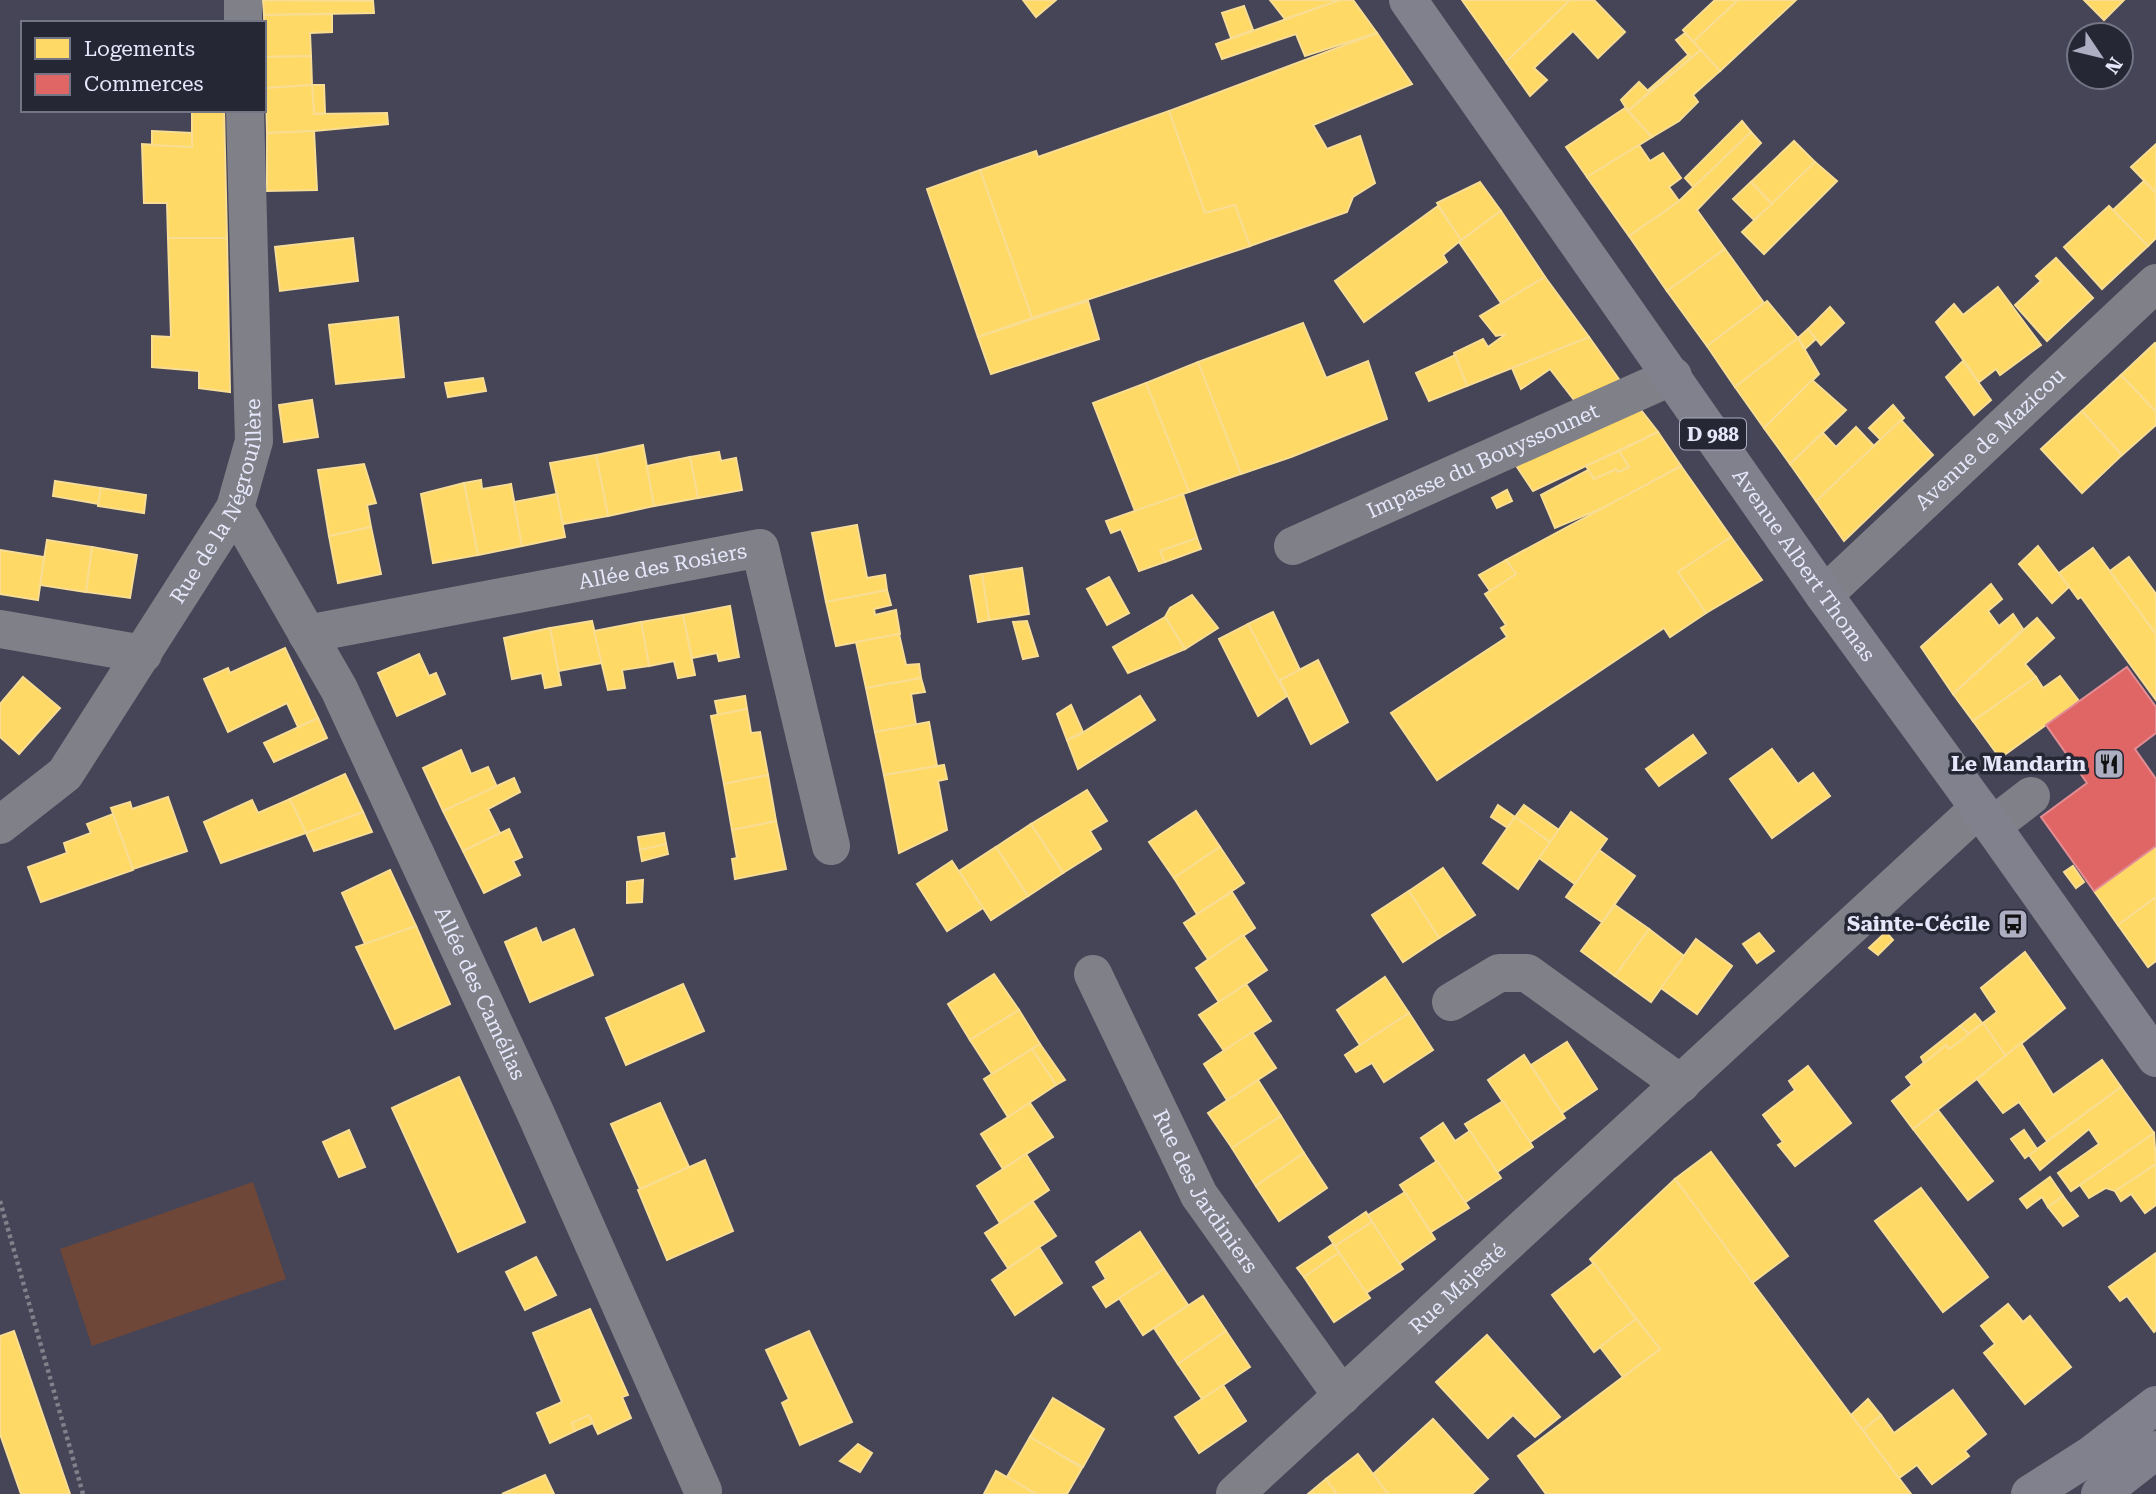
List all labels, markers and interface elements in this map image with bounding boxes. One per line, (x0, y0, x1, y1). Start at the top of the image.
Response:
legend (21, 21, 266, 112)
north arrow (2065, 21, 2135, 91)
text: Logements (84, 37, 195, 61)
text: N (2100, 53, 2127, 78)
text: Commerces (84, 72, 204, 96)
street label: Avenue de Mazicou (1910, 363, 2070, 515)
street label: Rue de la Négrouillère (165, 398, 266, 608)
street label: Impasse du Bouyssounet (1363, 399, 1603, 523)
road number: D 988 (1680, 418, 1746, 449)
street label: Avenue Albert Thomas (1728, 464, 1880, 666)
street label: Allée des Rosiers (576, 539, 749, 594)
restaurant icon: Le Mandarin (2092, 747, 2126, 781)
place label: Le Mandarin (1951, 752, 2086, 776)
street label: Allée des Camélias (429, 903, 530, 1084)
bus stop icon: Sainte-Cécile (1996, 907, 2030, 941)
place label: Sainte-Cécile (1847, 912, 1990, 936)
street label: Rue des Jardiniers (1148, 1106, 1263, 1278)
street label: Rue Majesté (1405, 1238, 1511, 1339)

